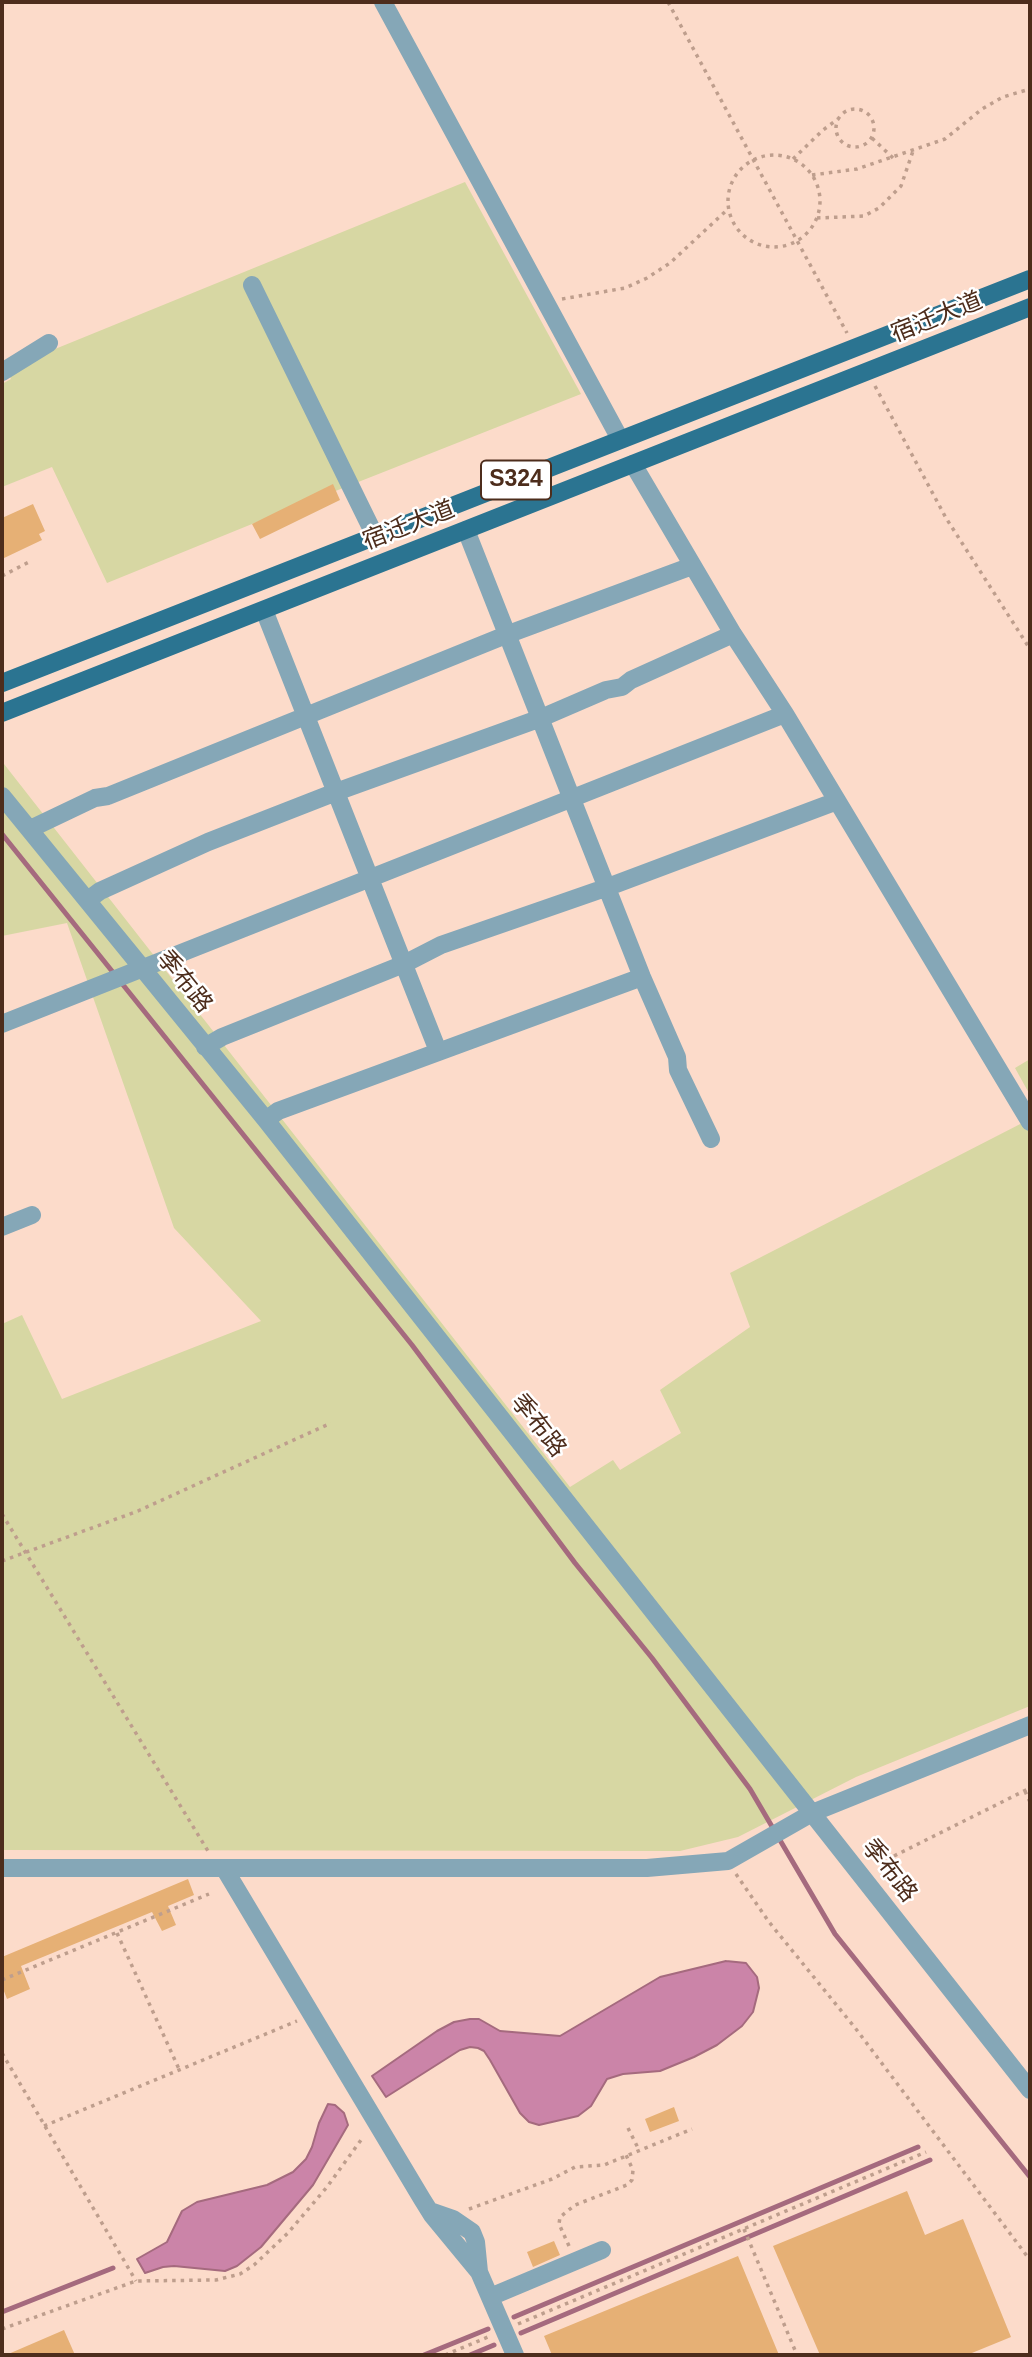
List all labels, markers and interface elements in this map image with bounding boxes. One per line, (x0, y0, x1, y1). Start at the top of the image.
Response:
street label: 宿迁大道 (887, 287, 987, 349)
road number: S324 (481, 460, 551, 500)
street label: 宿迁大道 (359, 495, 459, 557)
street label: 季布路 (150, 945, 218, 1019)
street label: 季布路 (504, 1389, 572, 1463)
street label: 季布路 (855, 1834, 923, 1908)

